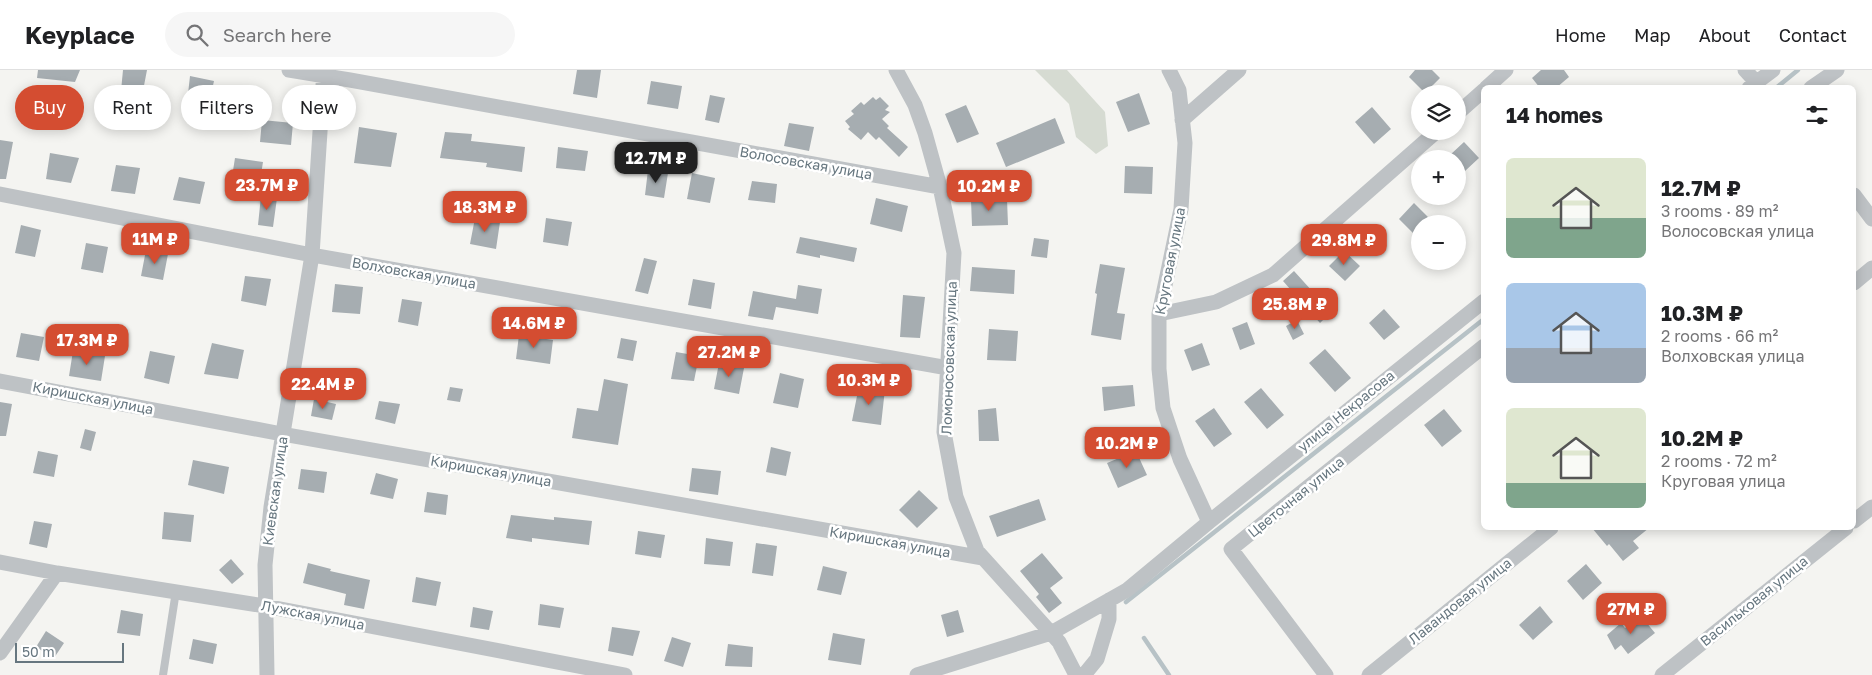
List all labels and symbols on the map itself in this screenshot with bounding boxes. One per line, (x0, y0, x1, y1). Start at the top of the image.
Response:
pin: 12.7M ₽ (610, 142, 702, 184)
street label: Волосовская улица (739, 142, 874, 183)
pin: 23.7M ₽ (221, 168, 313, 211)
pin: 10.2M ₽ (943, 170, 1035, 212)
pin: 18.3M ₽ (439, 190, 531, 233)
street label: Круговая улица (1151, 206, 1188, 316)
pin: 11M ₽ (120, 222, 190, 265)
pin: 29.8M ₽ (1298, 224, 1390, 266)
street label: Волховская улица (351, 253, 477, 292)
street label: Ломоносовская улица (937, 281, 960, 435)
pin: 25.8M ₽ (1249, 288, 1341, 330)
pin: 14.6M ₽ (488, 306, 580, 349)
pin: 17.3M ₽ (41, 324, 133, 366)
pin: 27.2M ₽ (683, 336, 775, 378)
pin: 10.3M ₽ (823, 364, 915, 406)
street label: улица Некрасова (1294, 366, 1398, 455)
pin: 22.4M ₽ (277, 368, 369, 410)
street label: Киришская улица (31, 377, 155, 418)
pin: 10.2M ₽ (1081, 426, 1173, 469)
street label: Киевская улица (258, 435, 291, 547)
street label: Киришская улица (429, 451, 553, 490)
street label: Цветочная улица (1244, 453, 1347, 540)
street label: Киришская улица (828, 522, 952, 561)
street label: Васильковая улица (1696, 552, 1811, 649)
street label: Лавандовая улица (1405, 554, 1515, 647)
pin: 27M ₽ (1596, 592, 1666, 635)
street label: Лужская улица (260, 596, 366, 633)
scale bar (15, 640, 124, 663)

